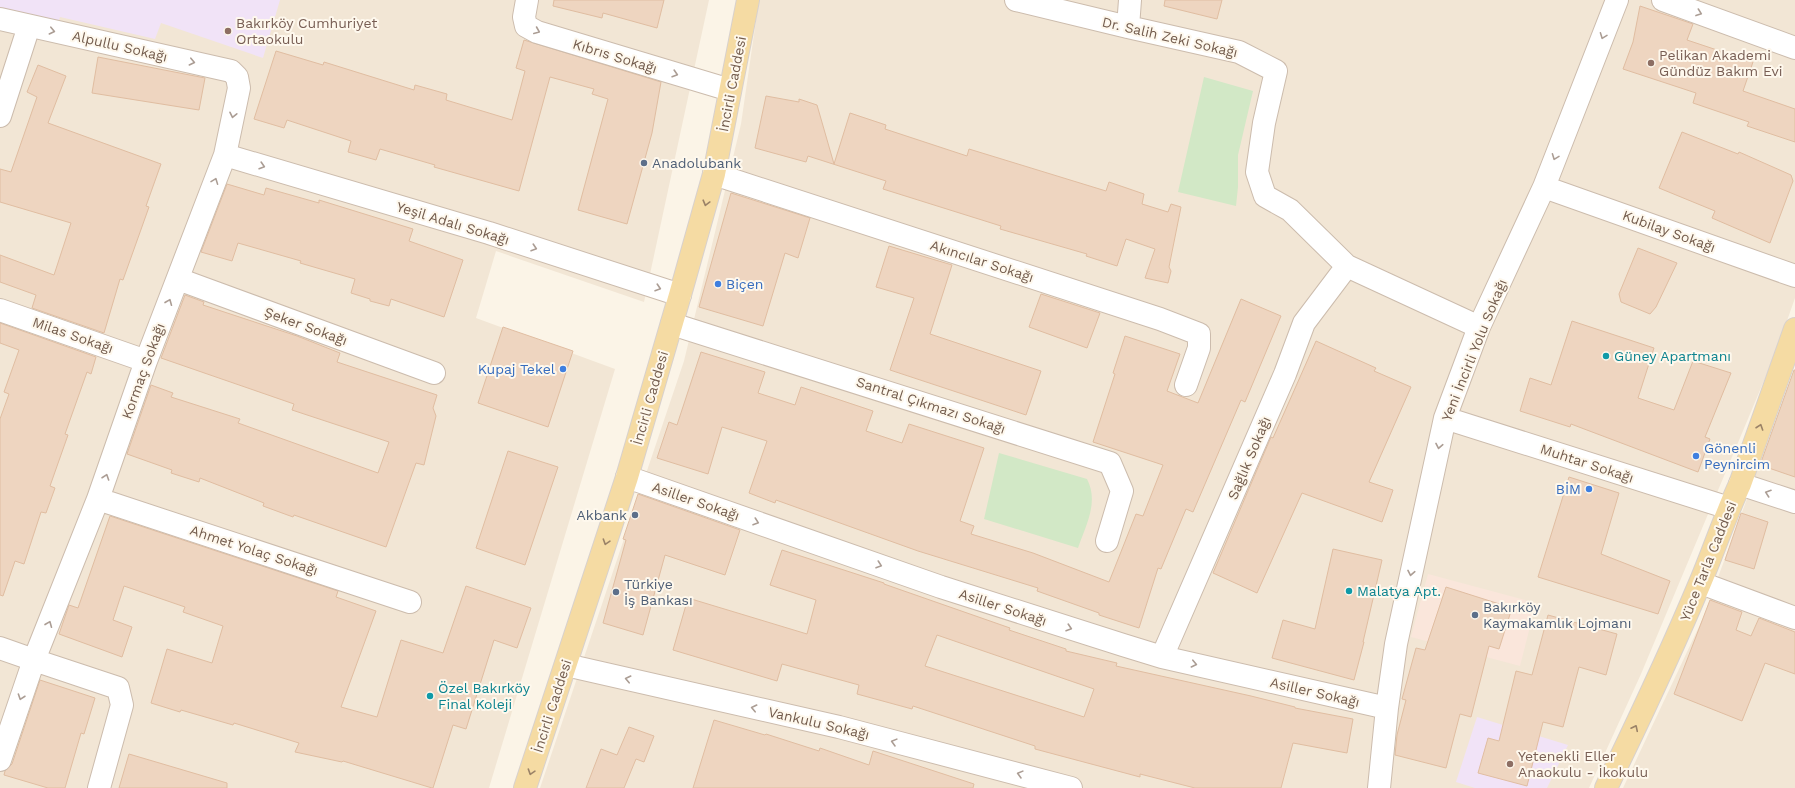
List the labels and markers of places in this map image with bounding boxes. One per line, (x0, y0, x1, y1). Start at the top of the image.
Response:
place label: Bakırköy Cumhuriyet Ortaokulu (236, 15, 377, 47)
marker: Bakırköy Cumhuriyet Ortaokulu (223, 26, 233, 36)
place label: Pelikan Akademi Gündüz Bakım Evi (1659, 47, 1782, 79)
marker: Pelikan Akademi Gündüz Bakım Evi (1646, 58, 1656, 68)
place label: Anadolubank (652, 155, 741, 171)
marker: Anadolubank (639, 158, 649, 168)
place label: Biçen (726, 276, 763, 292)
marker: Biçen (713, 279, 723, 289)
place label: Güney Apartmanı (1614, 348, 1731, 364)
marker: Güney Apartmanı (1601, 351, 1611, 361)
place label: Kupaj Tekel (478, 361, 556, 377)
marker: Kupaj Tekel (558, 364, 568, 374)
place label: Gönenli Peynircim (1704, 440, 1770, 472)
marker: Gönenli Peynircim (1691, 451, 1701, 461)
place label: BİM (1556, 481, 1581, 497)
marker: BİM (1584, 484, 1594, 494)
place label: Akbank (577, 507, 627, 523)
marker: Akbank (630, 510, 640, 520)
place label: Türkiye İş Bankası (624, 576, 693, 608)
place label: Malatya Apt. (1357, 583, 1441, 599)
marker: Malatya Apt. (1344, 586, 1354, 596)
marker: Türkiye İş Bankası (611, 587, 621, 597)
place label: Bakırköy Kaymakamlık Lojmanı (1483, 599, 1631, 631)
marker: Bakırköy Kaymakamlık Lojmanı (1470, 610, 1480, 620)
place label: Özel Bakırköy Final Koleji (438, 680, 531, 712)
marker: Özel Bakırköy Final Koleji (425, 691, 435, 701)
place label: Yetenekli Eller Anaokulu - İkokulu (1518, 748, 1648, 780)
marker: Yetenekli Eller Anaokulu - İkokulu (1505, 759, 1515, 769)

